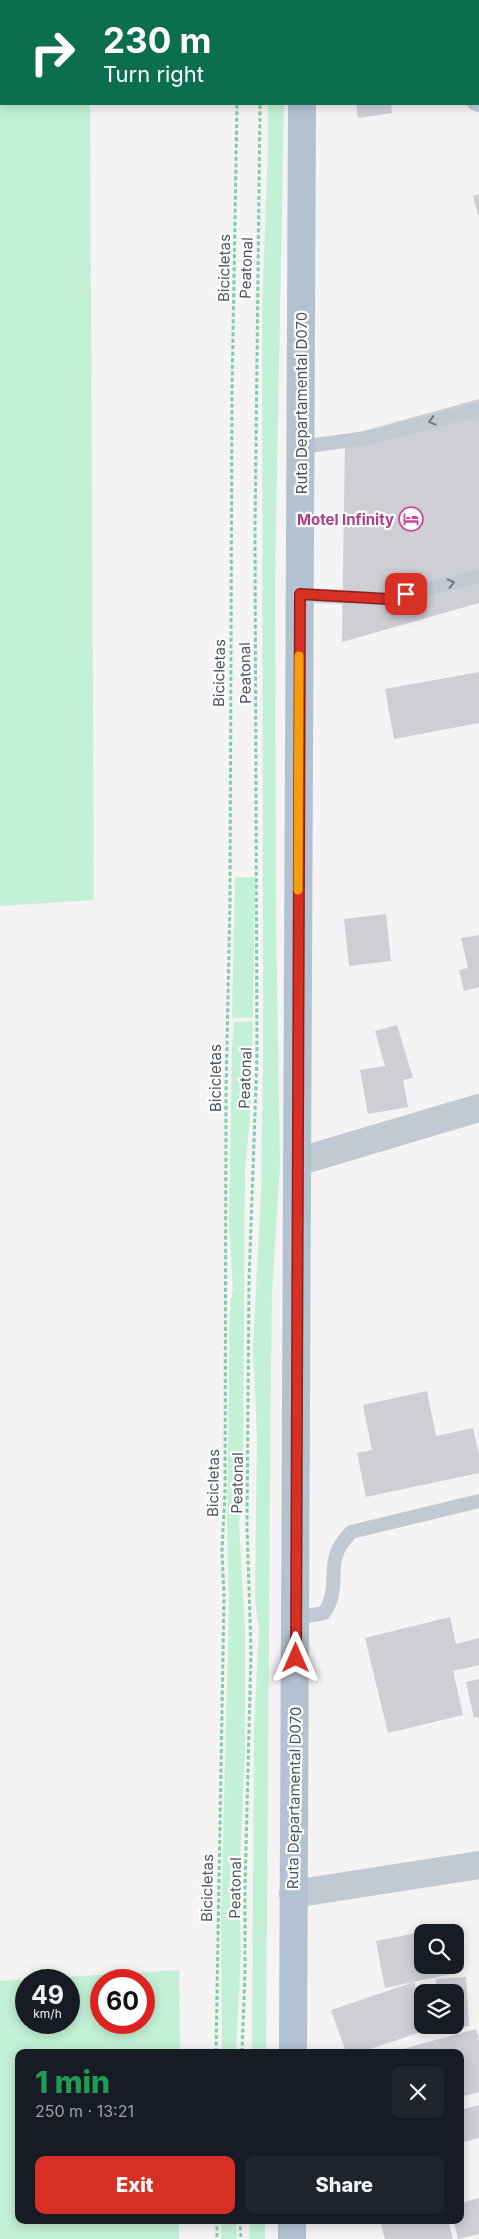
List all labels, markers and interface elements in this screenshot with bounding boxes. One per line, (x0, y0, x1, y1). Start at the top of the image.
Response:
text: 230 m (103, 19, 211, 61)
icon: right (20, 20, 85, 85)
text: Turn right (103, 61, 204, 87)
street label: Bicicletas (214, 234, 234, 302)
street label: Peatonal (235, 237, 257, 299)
street label: Ruta Departamental D070 (292, 312, 311, 494)
one-way arrow (428, 416, 436, 426)
hotel icon: Motel Infinity (398, 506, 424, 532)
place label: Motel Infinity (297, 510, 394, 529)
pin (385, 573, 427, 615)
one-way arrow (447, 578, 456, 589)
icon: arrive (392, 580, 420, 608)
street label: Bicicletas (209, 639, 229, 707)
street label: Peatonal (235, 642, 255, 704)
street label: Bicicletas (206, 1044, 225, 1112)
street label: Peatonal (234, 1047, 256, 1109)
street label: Bicicletas (203, 1449, 223, 1517)
street label: Peatonal (227, 1452, 247, 1514)
position arrow (269, 1631, 321, 1683)
street label: Ruta Departamental D070 (283, 1707, 305, 1889)
street label: Bicicletas (197, 1854, 217, 1922)
street label: Peatonal (225, 1857, 245, 1919)
map controls (414, 1924, 464, 2034)
button: search (414, 1924, 464, 1974)
speed limit sign: 60 (90, 1969, 155, 2034)
text: 49 (31, 1980, 64, 2010)
button: layers (414, 1984, 464, 2034)
text: km/h (33, 2006, 62, 2021)
text: 1 min (35, 2064, 110, 2100)
button: close (392, 2066, 444, 2118)
text: 250 m · 13:21 (35, 2101, 134, 2121)
button: Exit (35, 2156, 235, 2214)
button: Share (245, 2156, 444, 2214)

